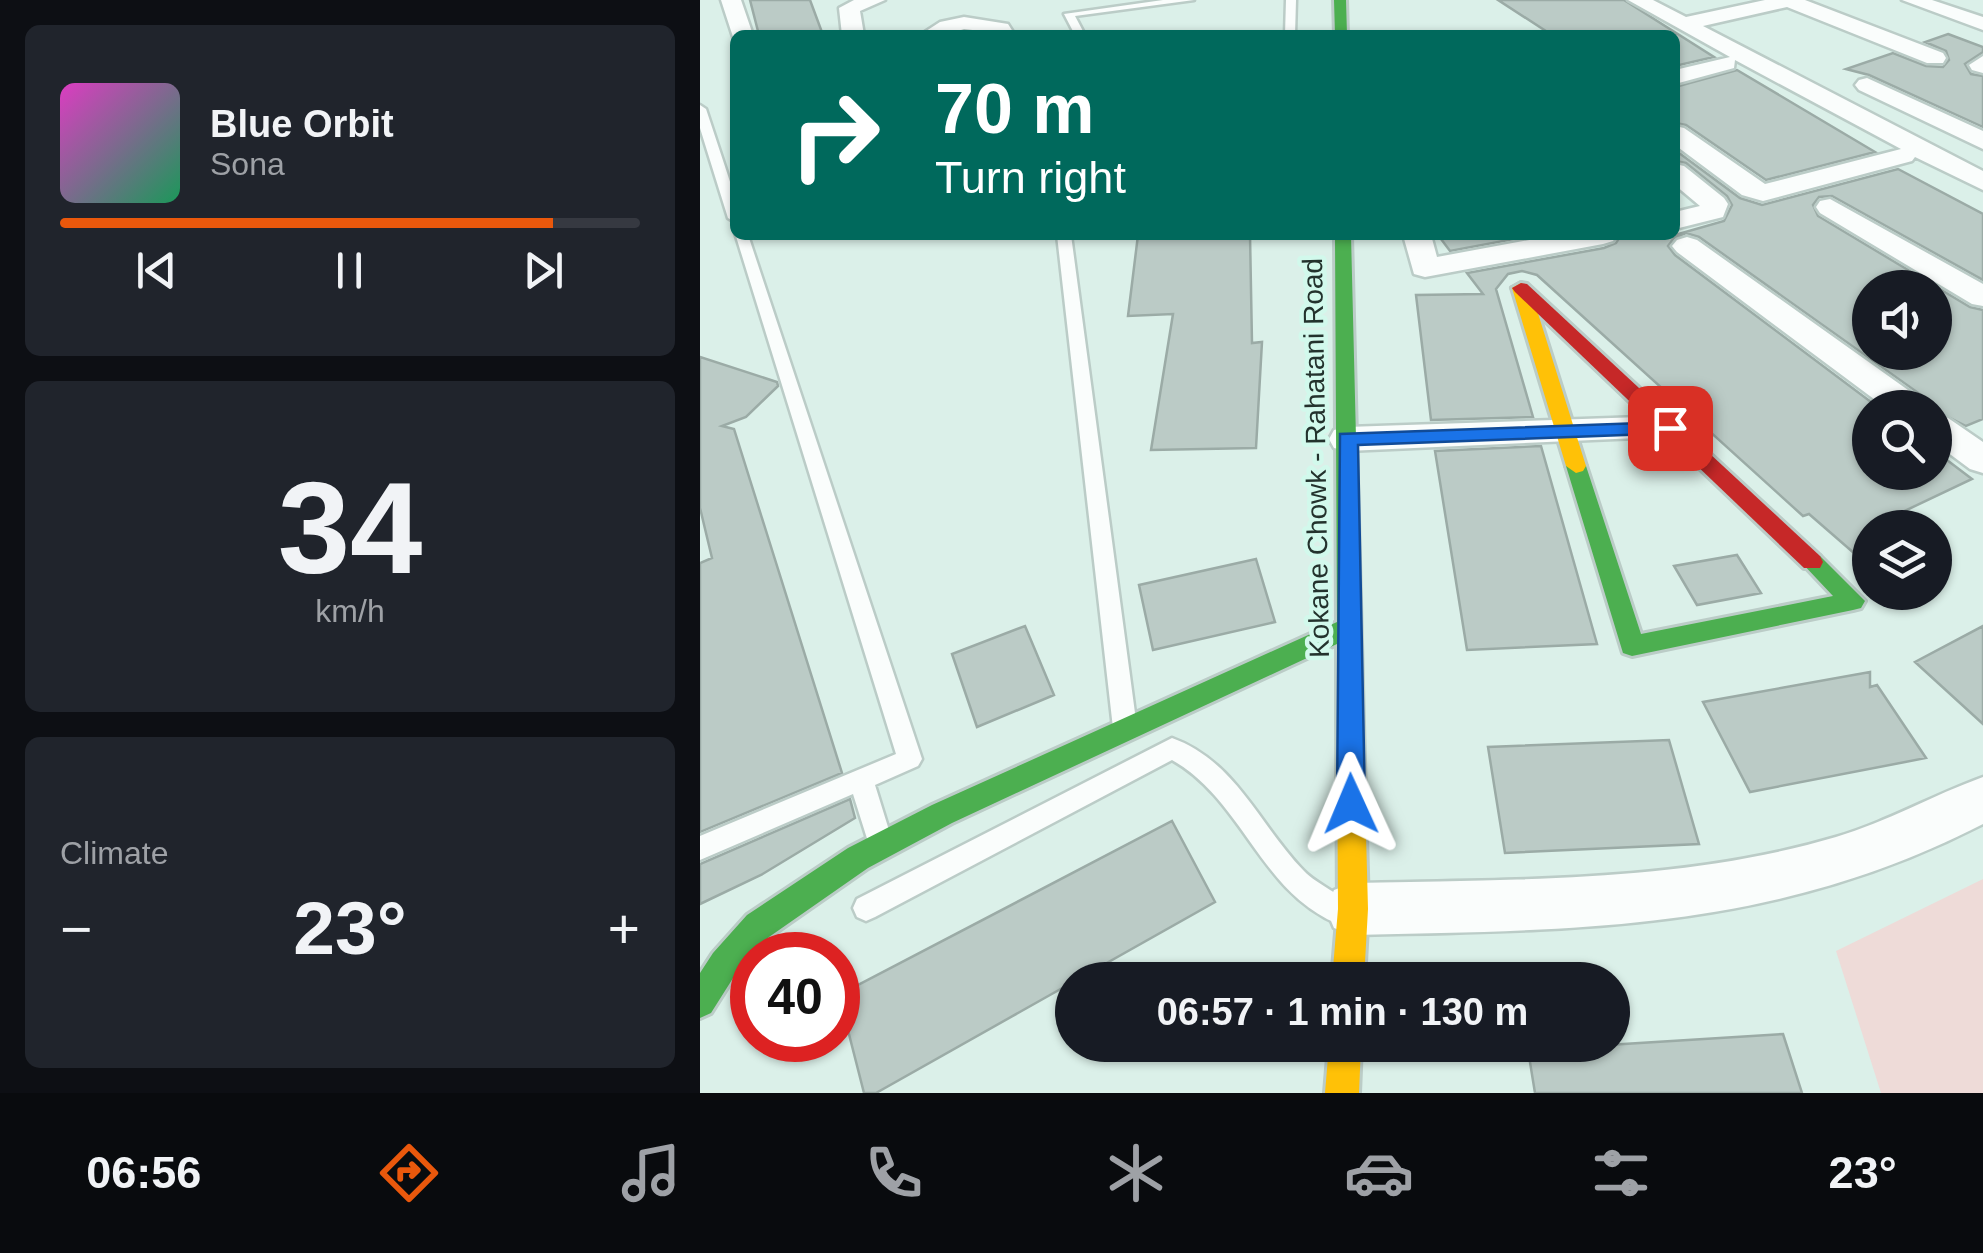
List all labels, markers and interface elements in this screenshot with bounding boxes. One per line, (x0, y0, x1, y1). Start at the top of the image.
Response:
icon: right (770, 70, 900, 200)
text: 70 m (935, 70, 1095, 148)
text: Blue Orbit (210, 103, 394, 145)
text: Sona (210, 146, 285, 182)
text: Turn right (935, 152, 1126, 203)
icon: previous (129, 243, 184, 298)
icon: pause (322, 243, 377, 298)
icon: next (516, 243, 571, 298)
street label: Kokane Chowk - Rahatani Road (1297, 258, 1335, 658)
map controls (1852, 270, 1952, 610)
button: sound (1852, 270, 1952, 370)
pin (1628, 386, 1713, 471)
button: search (1852, 390, 1952, 490)
icon: arrive (1643, 401, 1698, 456)
text: 34 (278, 455, 422, 601)
button: layers (1852, 510, 1952, 610)
text: km/h (315, 593, 385, 629)
position arrow (1299, 752, 1403, 856)
text: Climate (60, 835, 168, 871)
text: 23° (293, 886, 407, 970)
text: − (60, 898, 92, 960)
text: + (608, 898, 640, 960)
speed limit sign: 40 (730, 932, 860, 1062)
text: 06:57 · 1 min · 130 m (1157, 991, 1528, 1033)
icon: directions (374, 1138, 444, 1208)
icon: music (616, 1138, 686, 1208)
icon: phone (859, 1138, 929, 1208)
icon: climate (1101, 1138, 1171, 1208)
icon: car (1344, 1138, 1414, 1208)
icon: filters (1586, 1138, 1656, 1208)
text: 06:56 (86, 1147, 201, 1198)
text: 23° (1829, 1147, 1897, 1198)

